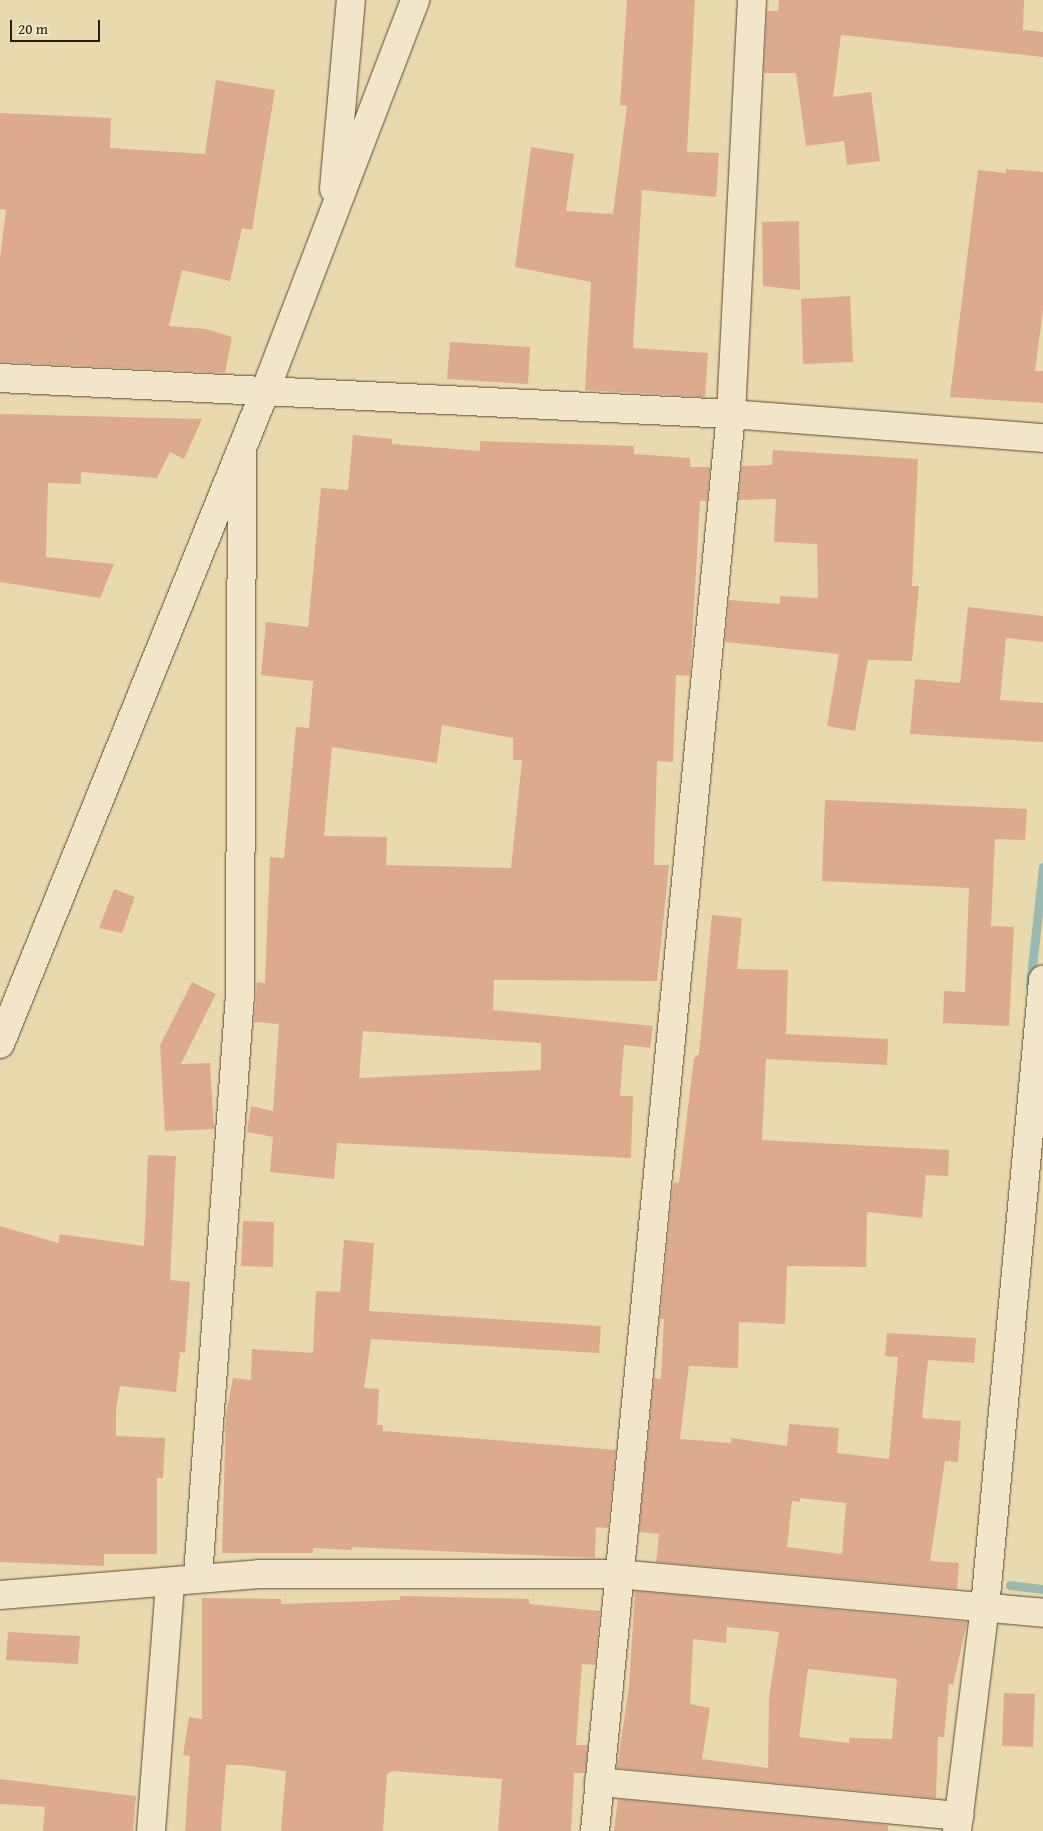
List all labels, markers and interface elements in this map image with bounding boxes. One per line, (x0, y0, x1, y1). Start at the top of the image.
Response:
scale bar (12, 10, 102, 42)
text: 20 m (18, 18, 48, 39)

